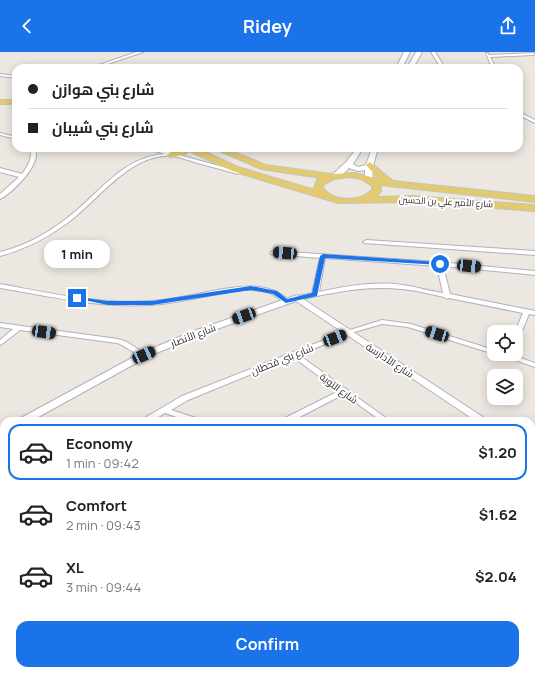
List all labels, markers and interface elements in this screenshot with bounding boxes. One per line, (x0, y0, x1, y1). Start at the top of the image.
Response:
text: Ridey (243, 14, 292, 38)
icon: back (16, 15, 38, 37)
icon: share (497, 15, 519, 37)
text: شارع بني هوازن (52, 79, 154, 100)
text: شارع بني شيبان (52, 117, 154, 138)
street label: شارع الأمير علي بن الحسين (398, 193, 494, 211)
callout: 1 min (44, 240, 110, 268)
text: 1 min (61, 245, 93, 263)
car (273, 246, 297, 260)
route start (431, 255, 449, 273)
car (456, 259, 482, 273)
route end (68, 289, 86, 307)
car (231, 306, 257, 326)
street label: شارع الأنصار (167, 320, 218, 350)
car (31, 324, 57, 340)
car (424, 325, 450, 343)
map controls (487, 325, 523, 405)
button: locate (487, 325, 523, 361)
car (322, 328, 348, 348)
street label: شارع الأدارسة (363, 339, 417, 381)
street label: شارع بني قحطان (249, 340, 316, 379)
car (131, 345, 157, 365)
street label: شارع التوبة (317, 369, 361, 407)
button: layers (487, 369, 523, 405)
text: Economy (66, 433, 133, 454)
icon: car (18, 434, 54, 470)
text: $1.20 (478, 442, 517, 463)
text: 1 min · 09:42 (66, 454, 139, 472)
text: Comfort (66, 495, 127, 516)
icon: car (18, 496, 54, 532)
text: $1.62 (479, 504, 517, 525)
text: 2 min · 09:43 (66, 516, 141, 534)
text: XL (66, 557, 84, 578)
icon: car (18, 558, 54, 594)
text: $2.04 (475, 566, 517, 587)
text: 3 min · 09:44 (66, 578, 141, 596)
button: Confirm (16, 621, 519, 667)

